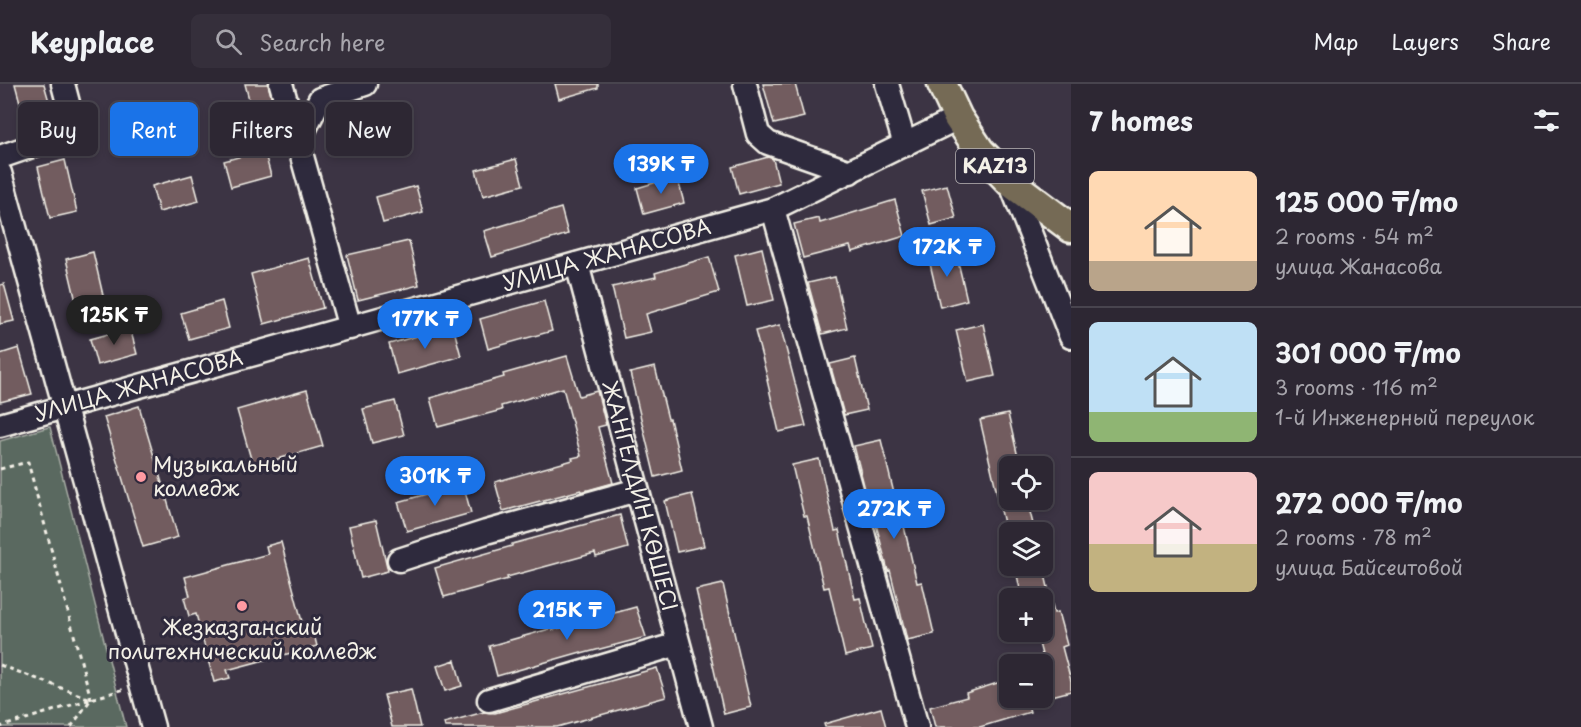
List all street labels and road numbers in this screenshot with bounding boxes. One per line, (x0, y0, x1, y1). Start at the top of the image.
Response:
road number: KAZ13 (956, 149, 1034, 183)
street label: УЛИЦА ЖАНАСОВА (498, 209, 714, 298)
street label: УЛИЦА ЖАНАСОВА (30, 340, 246, 429)
street label: ЖАНГЕЛДИН КӨШЕСІ (595, 377, 687, 614)

